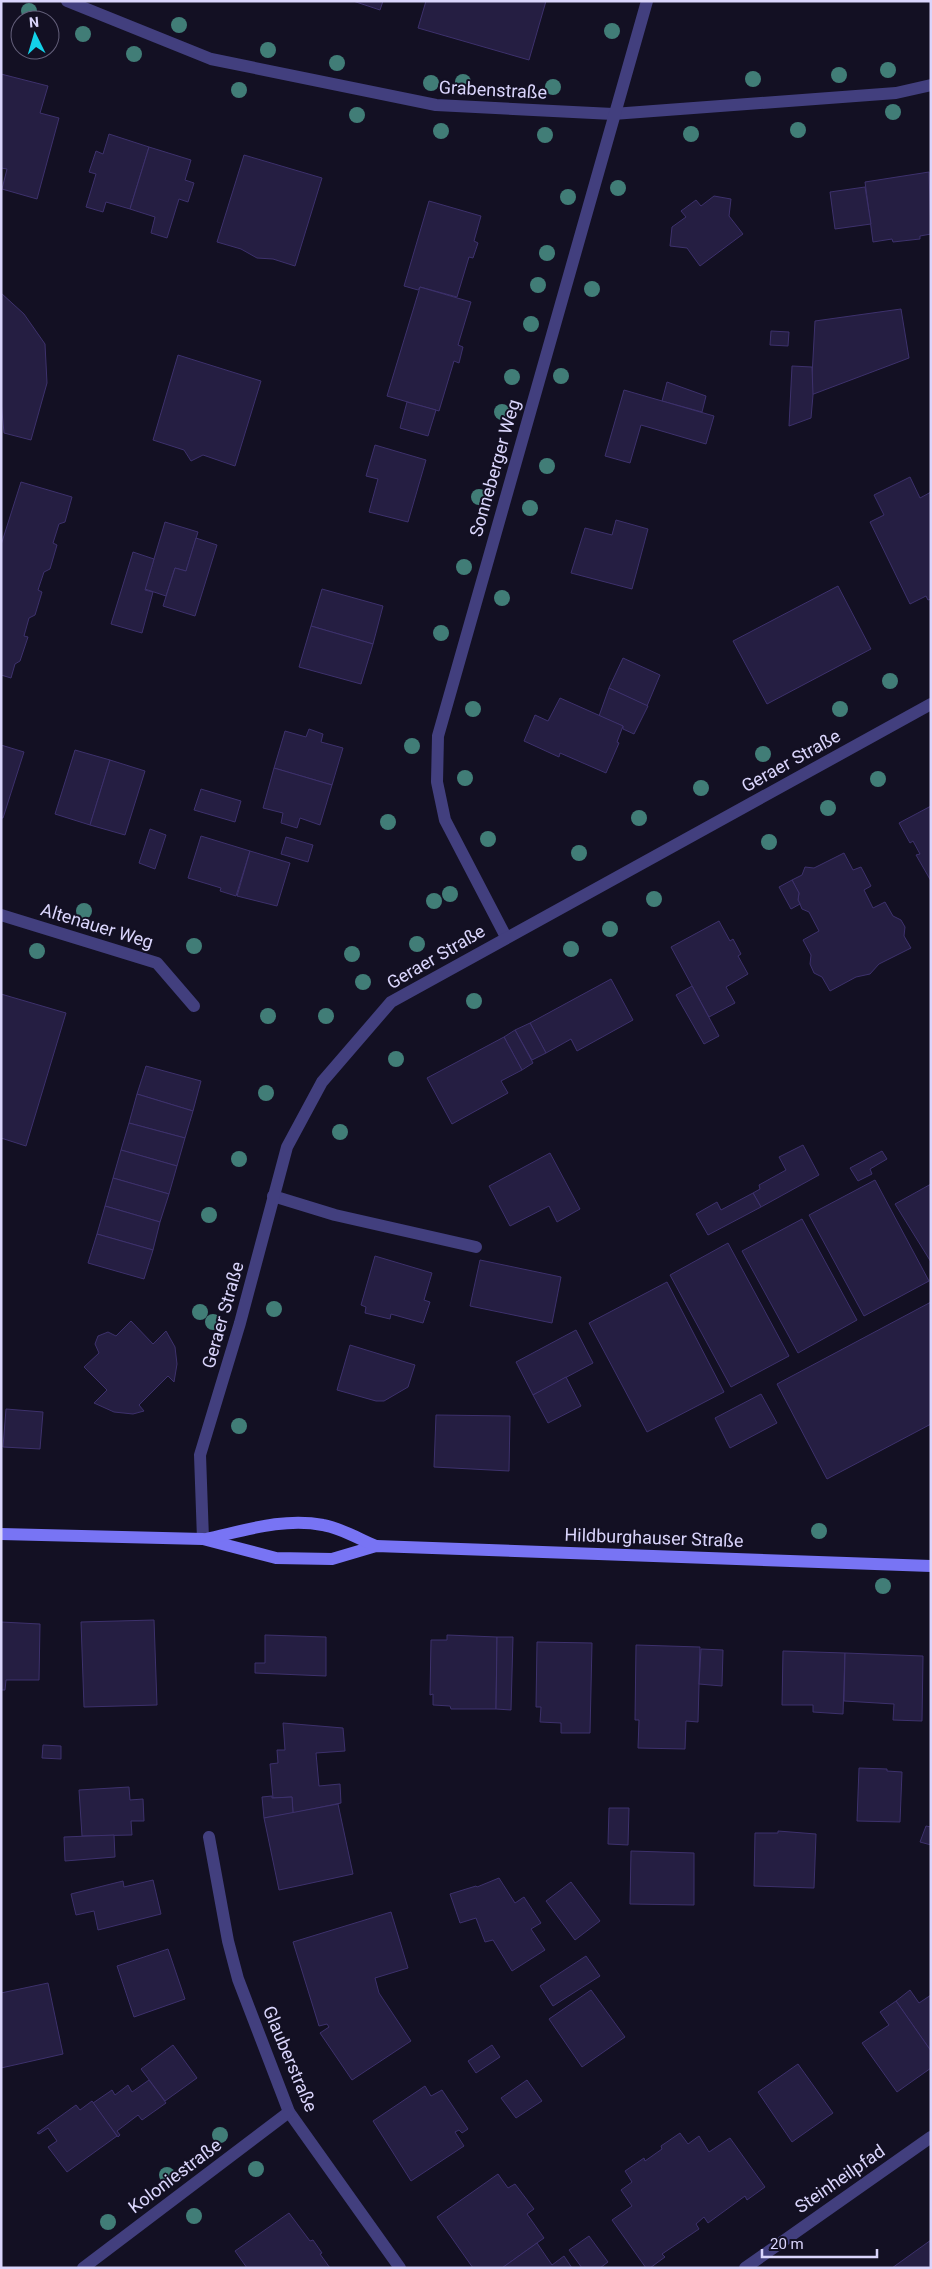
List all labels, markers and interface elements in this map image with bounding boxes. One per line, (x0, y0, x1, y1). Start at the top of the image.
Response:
north arrow (10, 10, 60, 60)
text: N (28, 14, 39, 30)
street label: Grabenstraße (438, 76, 548, 103)
street label: Sonneberger Weg (465, 397, 524, 539)
street label: Geraer Straße (738, 725, 844, 796)
street label: Altenauer Weg (38, 898, 156, 953)
street label: Geraer Straße (383, 920, 489, 993)
street label: Geraer Straße (197, 1259, 248, 1371)
street label: Hildburghauser Straße (564, 1524, 744, 1551)
street label: Glauberstraße (259, 2003, 322, 2115)
street label: Koloniestraße (124, 2134, 225, 2217)
street label: Steinheilpfad (791, 2140, 889, 2217)
scale bar (762, 2226, 877, 2258)
text: 20 m (770, 2235, 804, 2253)

